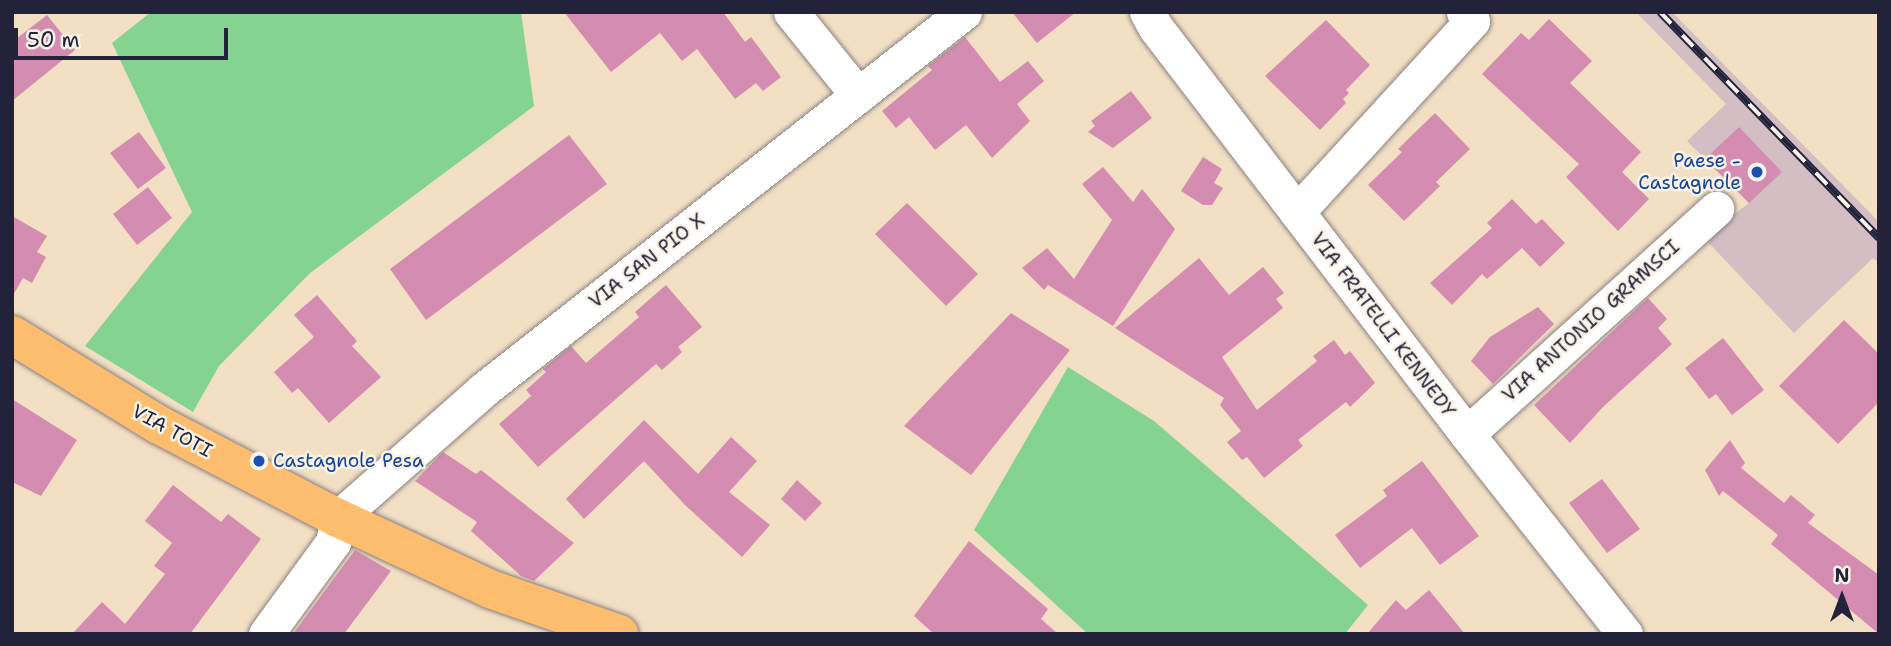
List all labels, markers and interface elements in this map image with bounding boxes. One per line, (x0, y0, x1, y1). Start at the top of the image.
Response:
scale bar (18, 14, 231, 58)
text: 50 m (27, 26, 80, 54)
place label: Paese - Castagnole (1638, 150, 1741, 194)
marker: Paese - Castagnole (1747, 162, 1767, 182)
street label: VIA SAN PIO X (585, 209, 709, 313)
street label: VIA FRATELLI KENNEDY (1306, 228, 1460, 422)
street label: VIA ANTONIO GRAMSCI (1498, 235, 1684, 407)
street label: VIA TOTI (128, 400, 216, 462)
place label: Castagnole Pesa (273, 450, 424, 472)
marker: Castagnole Pesa (251, 453, 267, 469)
north arrow (1807, 562, 1877, 632)
text: N (1834, 563, 1850, 588)

